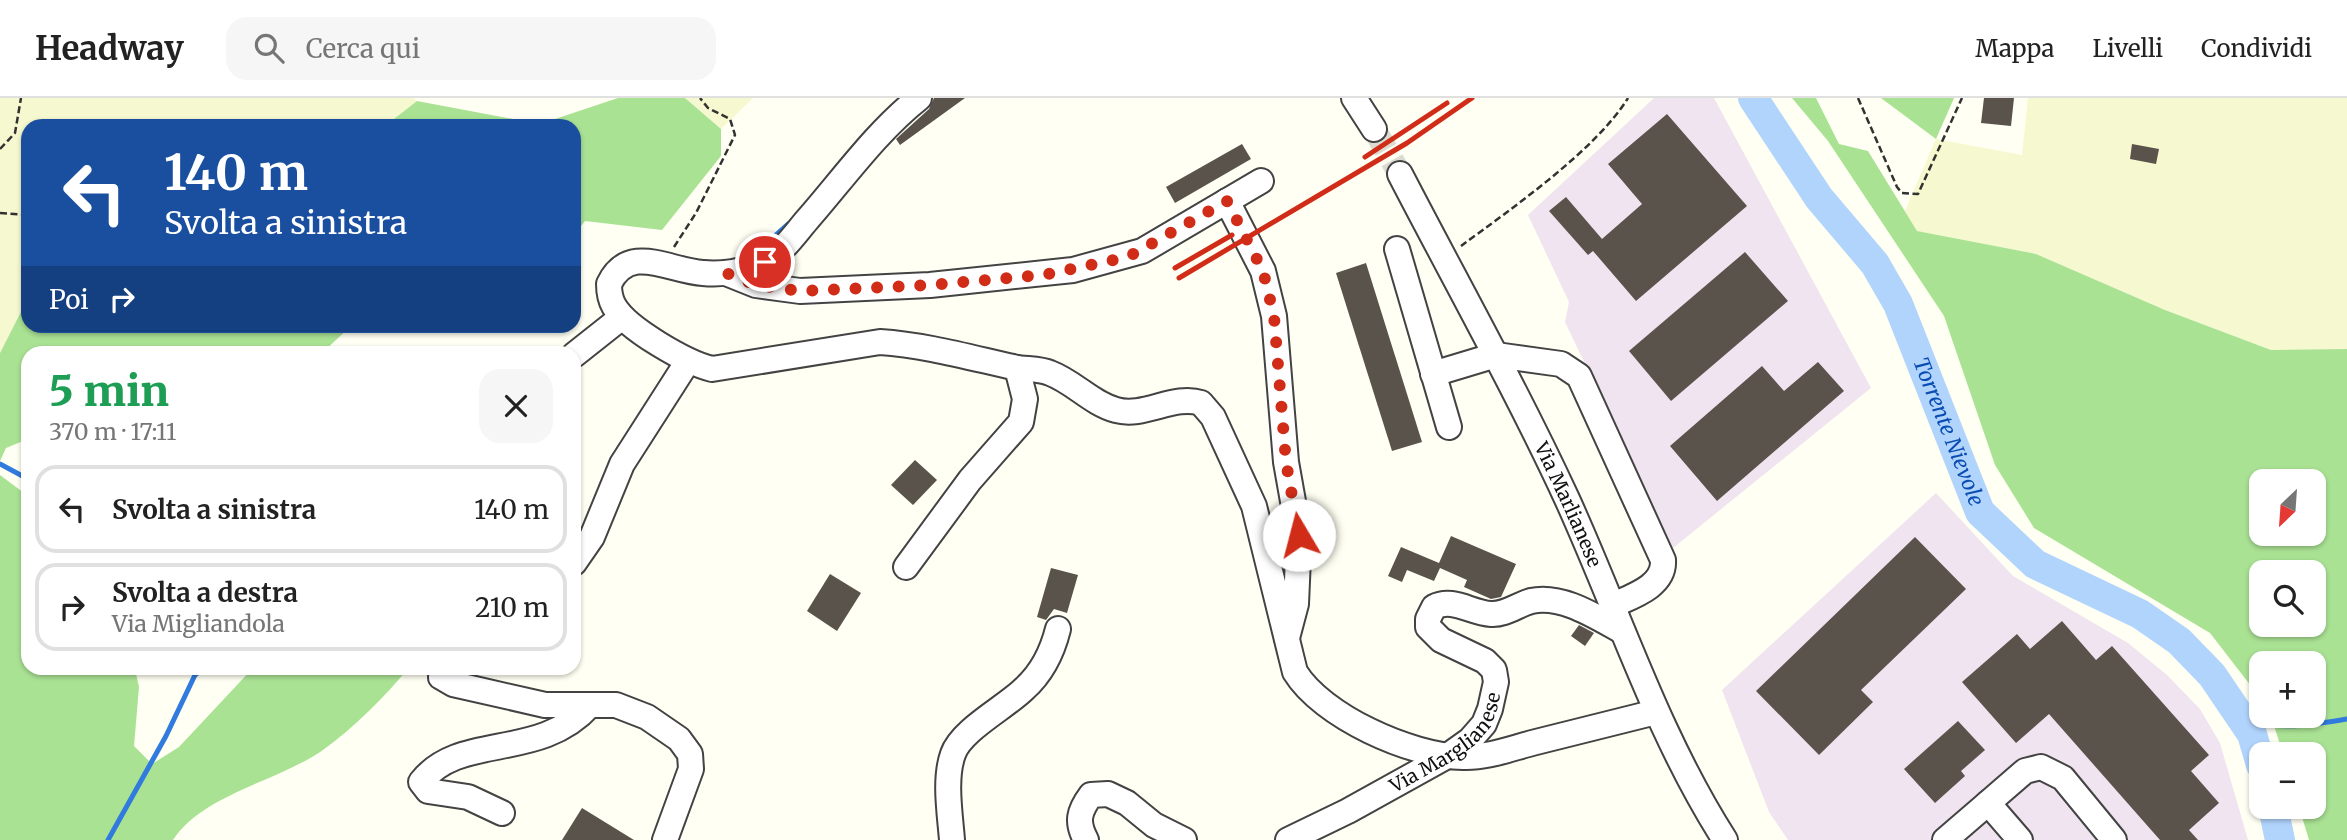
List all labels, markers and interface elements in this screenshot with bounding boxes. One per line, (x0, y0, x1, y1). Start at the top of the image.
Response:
search box (226, 17, 716, 80)
text: Headway (35, 28, 184, 69)
icon: search (250, 29, 288, 67)
text: Cerca qui (306, 32, 420, 65)
text: Mappa (1975, 33, 2054, 64)
text: Livelli (2092, 33, 2163, 64)
text: Condividi (2201, 33, 2312, 64)
text: 140 m (164, 142, 308, 203)
icon: left (49, 147, 140, 238)
text: Svolta a sinistra (164, 203, 407, 243)
pin (735, 232, 795, 292)
icon: arrive (746, 243, 784, 281)
icon: right (103, 280, 141, 318)
text: Poi (49, 283, 89, 316)
water label: Torrente Nievole (1907, 354, 1990, 510)
text: 5 min (49, 365, 169, 417)
button: close (479, 369, 553, 443)
text: 370 m · 17:11 (49, 417, 176, 446)
street label: Via Marlianese (1529, 437, 1607, 571)
north arrow (2249, 469, 2326, 546)
map controls (2249, 469, 2326, 819)
icon: left (53, 490, 91, 528)
text: Svolta a sinistra (112, 493, 316, 526)
text: 140 m (474, 493, 549, 526)
position arrow (1262, 498, 1336, 572)
button: search (2249, 560, 2326, 637)
text: Svolta a destra (112, 576, 298, 609)
icon: right (53, 588, 91, 626)
text: 210 m (475, 591, 549, 624)
text: Via Migliandola (112, 609, 285, 638)
button: + (2249, 651, 2326, 728)
street label: Via Marglianese (1384, 690, 1505, 798)
button: − (2249, 742, 2326, 819)

